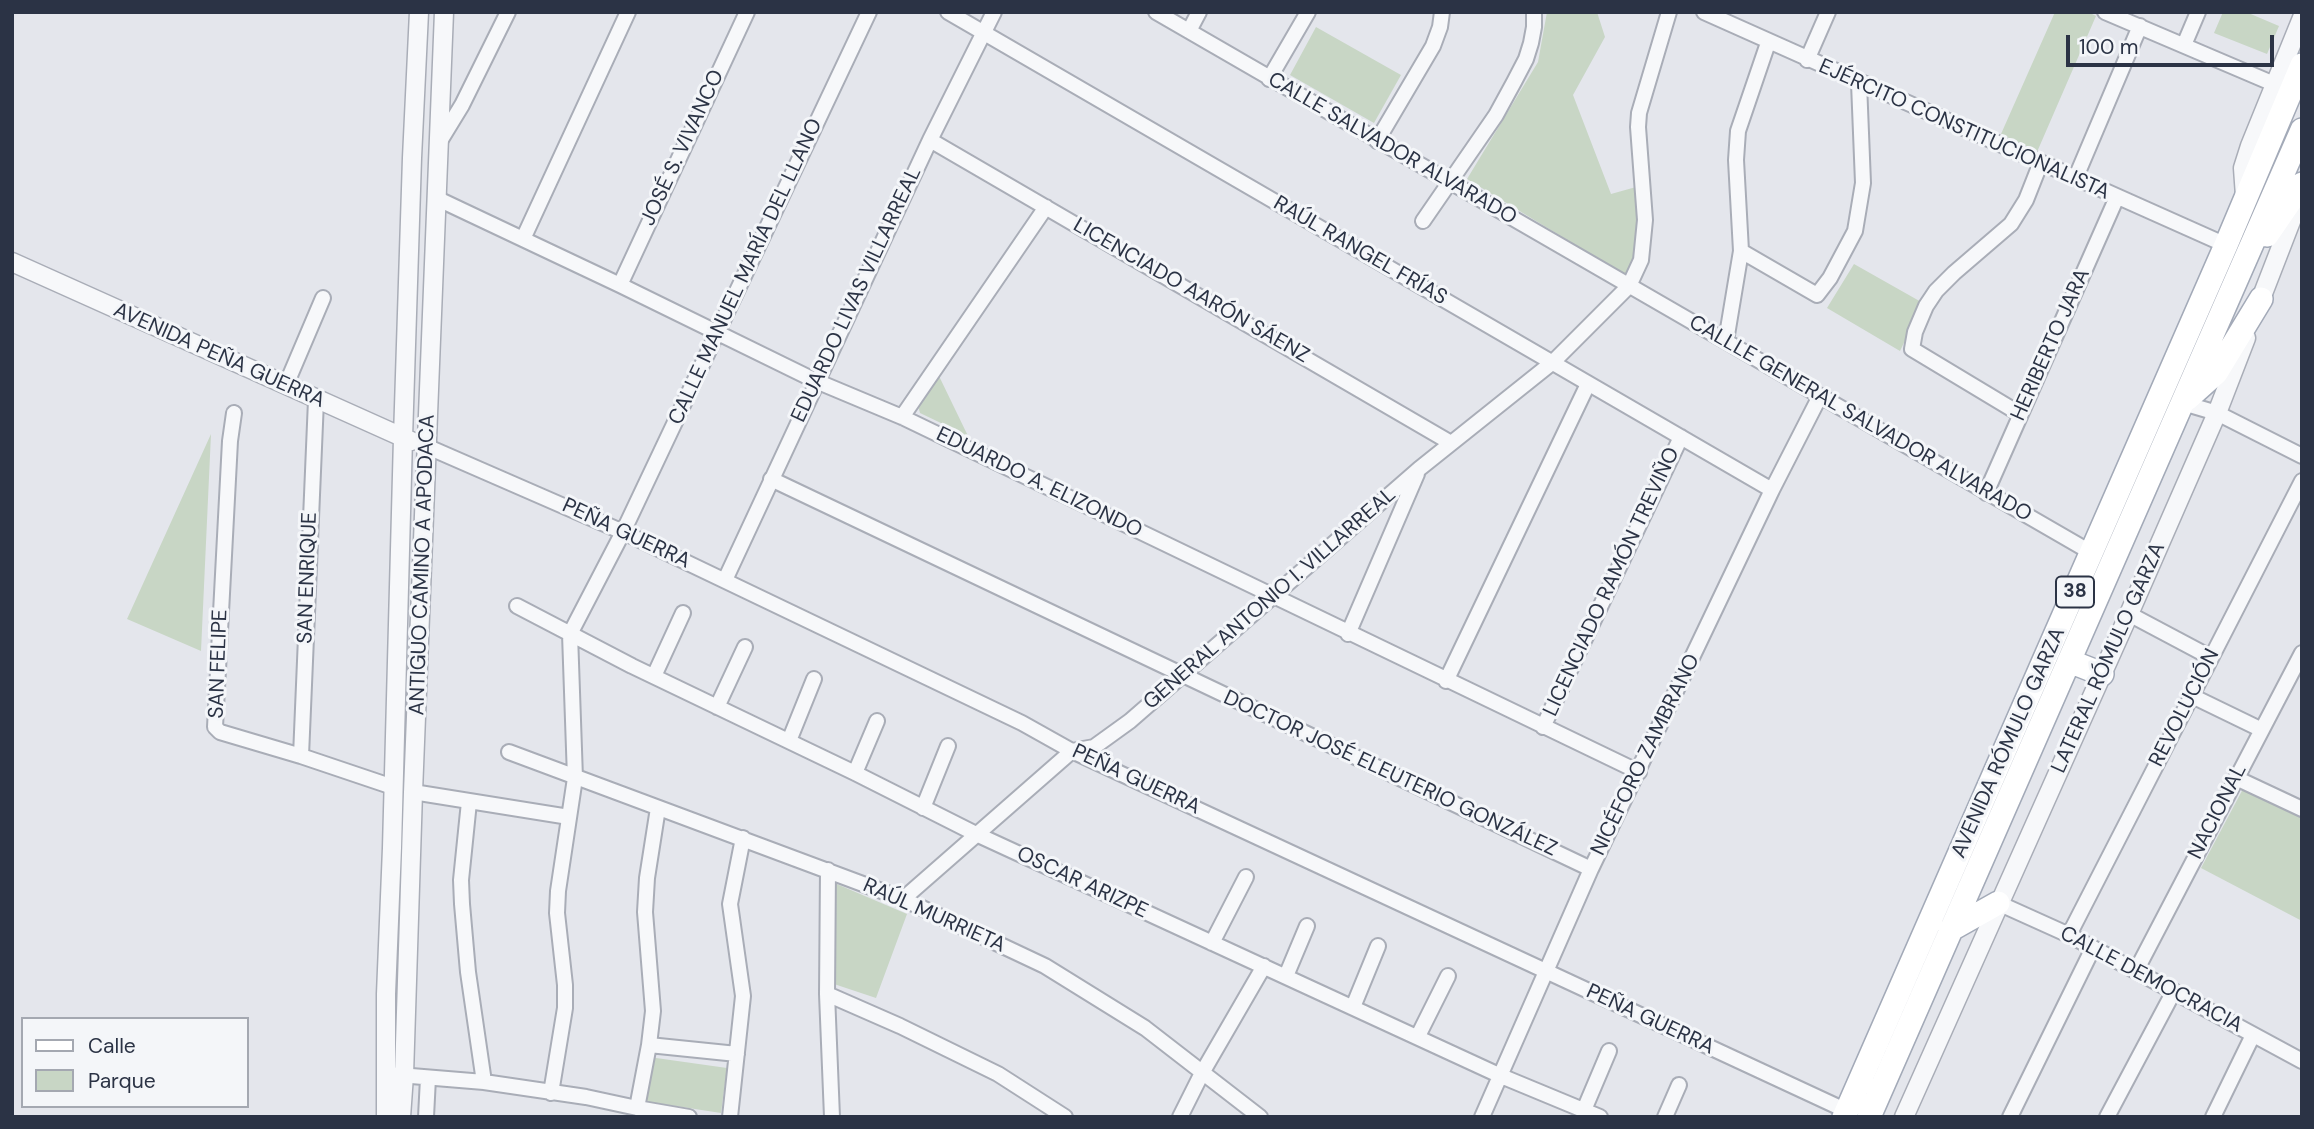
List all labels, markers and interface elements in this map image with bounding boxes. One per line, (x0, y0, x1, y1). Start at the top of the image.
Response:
scale bar (2069, 21, 2277, 65)
text: 100 m (2079, 33, 2139, 61)
street label: EJÉRCITO CONSTITUCIONALISTA (1815, 54, 2113, 206)
street label: JOSÉ S. VIVANCO (636, 66, 730, 230)
street label: CALLE SALVADOR ALVARADO (1263, 67, 1521, 231)
street label: CALLE MANUEL MARÍA DEL LLANO (664, 115, 828, 429)
street label: EDUARDO LIVAS VILLARREAL (787, 163, 927, 427)
street label: RAÚL RANGEL FRÍAS (1269, 191, 1451, 311)
street label: LICENCIADO AARÓN SÁENZ (1069, 213, 1313, 369)
street label: HERIBERTO JARA (2006, 265, 2096, 425)
street label: AVENIDA PEÑA GUERRA (109, 298, 329, 414)
street label: CALLLE GENERAL SALVADOR ALVARADO (1684, 310, 2036, 528)
street label: ANTIGUO CAMINO A APODACA (405, 414, 441, 716)
street label: EDUARDO A. ELIZONDO (932, 422, 1146, 544)
street label: LICENCIADO RAMÓN TREVIÑO (1538, 443, 1686, 721)
street label: GENERAL ANTONIO I. VILLARREAL (1139, 483, 1401, 715)
street label: PEÑA GUERRA (558, 493, 694, 575)
street label: SAN ENRIQUE (293, 512, 323, 644)
street label: LATERAL RÓMULO GARZA (2047, 539, 2171, 777)
road number: 38 (2056, 576, 2094, 608)
street label: SAN FELIPE (204, 609, 234, 719)
street label: AVENIDA RÓMULO GARZA (1947, 624, 2071, 862)
street label: REVOLUCIÓN (2144, 645, 2226, 771)
street label: NICÉFORO ZAMBRANO (1586, 650, 1706, 860)
street label: DOCTOR JOSÉ ELEUTERIO GONZÁLEZ (1219, 685, 1561, 863)
street label: PEÑA GUERRA (1068, 739, 1204, 821)
street label: NACIONAL (2183, 760, 2253, 864)
street label: OSCAR ARIZPE (1012, 842, 1152, 924)
street label: RAÚL MURRIETA (859, 873, 1009, 959)
street label: CALLE DEMOCRACIA (2055, 921, 2247, 1039)
street label: PEÑA GUERRA (1582, 979, 1718, 1061)
legend (21, 1017, 248, 1108)
text: Calle (88, 1032, 136, 1060)
text: Parque (88, 1067, 156, 1095)

